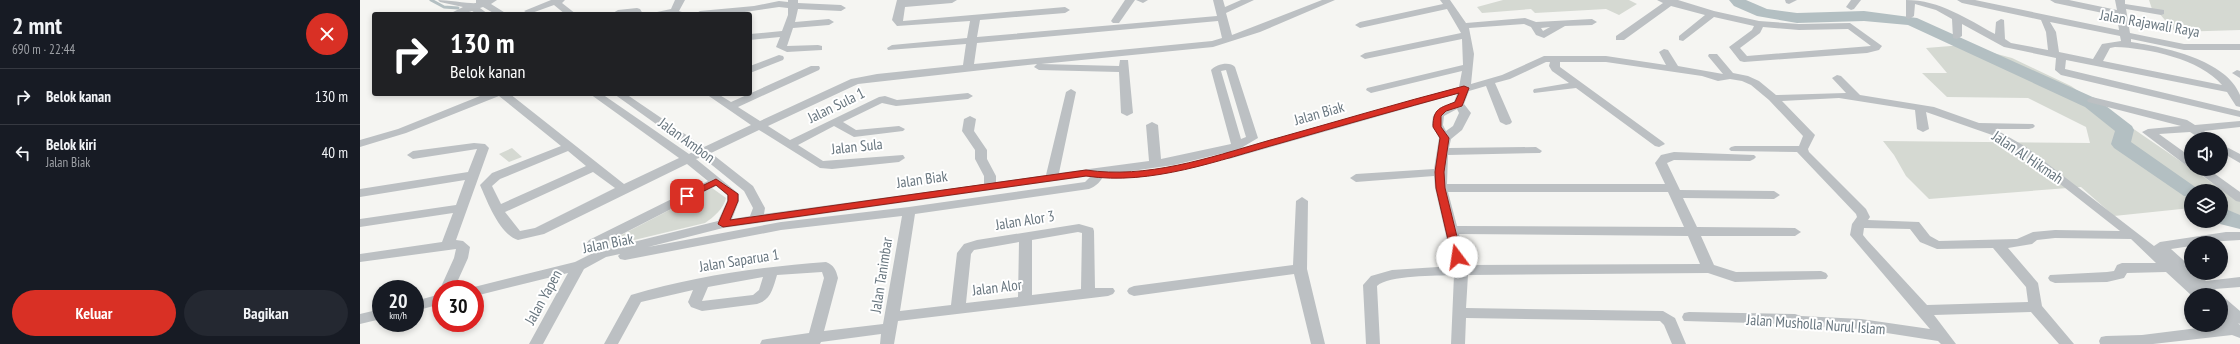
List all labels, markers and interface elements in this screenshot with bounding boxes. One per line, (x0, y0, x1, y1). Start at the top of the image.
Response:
street label: Jalan Rajawali Raya (2098, 5, 2201, 41)
text: 2 mnt (12, 10, 62, 41)
button: close (306, 13, 348, 55)
text: 130 m (450, 24, 514, 61)
icon: right (384, 28, 436, 80)
text: 690 m · 22:44 (12, 41, 75, 58)
text: Belok kanan (450, 60, 525, 83)
street label: Jalan Sula 1 (803, 83, 868, 127)
icon: right (12, 86, 34, 108)
text: Belok kanan (46, 87, 111, 106)
text: 130 m (315, 87, 348, 106)
street label: Jalan Biak (1291, 97, 1346, 129)
street label: Jalan Ambon (654, 113, 719, 167)
street label: Jalan Al Hikmah (1988, 126, 2067, 188)
map controls (2184, 132, 2228, 332)
button: sound (2184, 132, 2228, 176)
street label: Jalan Sula (829, 134, 884, 158)
text: Belok kiri (46, 135, 96, 154)
icon: left (12, 142, 34, 164)
text: 40 m (322, 143, 348, 162)
text: Jalan Biak (46, 154, 90, 171)
street label: Jalan Biak (894, 166, 949, 192)
pin (670, 179, 704, 213)
button: layers (2184, 184, 2228, 228)
icon: arrive (676, 185, 698, 207)
street label: Jalan Alor 3 (993, 206, 1056, 234)
street label: Jalan Biak (580, 229, 635, 257)
street label: Jalan Tanimbar (866, 235, 896, 315)
position arrow (1436, 236, 1478, 278)
button: + (2184, 236, 2228, 280)
street label: Jalan Saparua 1 (697, 244, 780, 276)
street label: Jalan Yapen (520, 266, 566, 329)
street label: Jalan Alor (970, 274, 1024, 300)
speed limit sign: 30 (432, 280, 484, 332)
text: 20 (388, 288, 408, 314)
button: − (2184, 288, 2228, 332)
button: Keluar (12, 290, 176, 336)
button: Bagikan (184, 290, 348, 336)
text: km/h (389, 309, 407, 322)
street label: Jalan Musholla Nurul Islam (1745, 310, 1886, 338)

